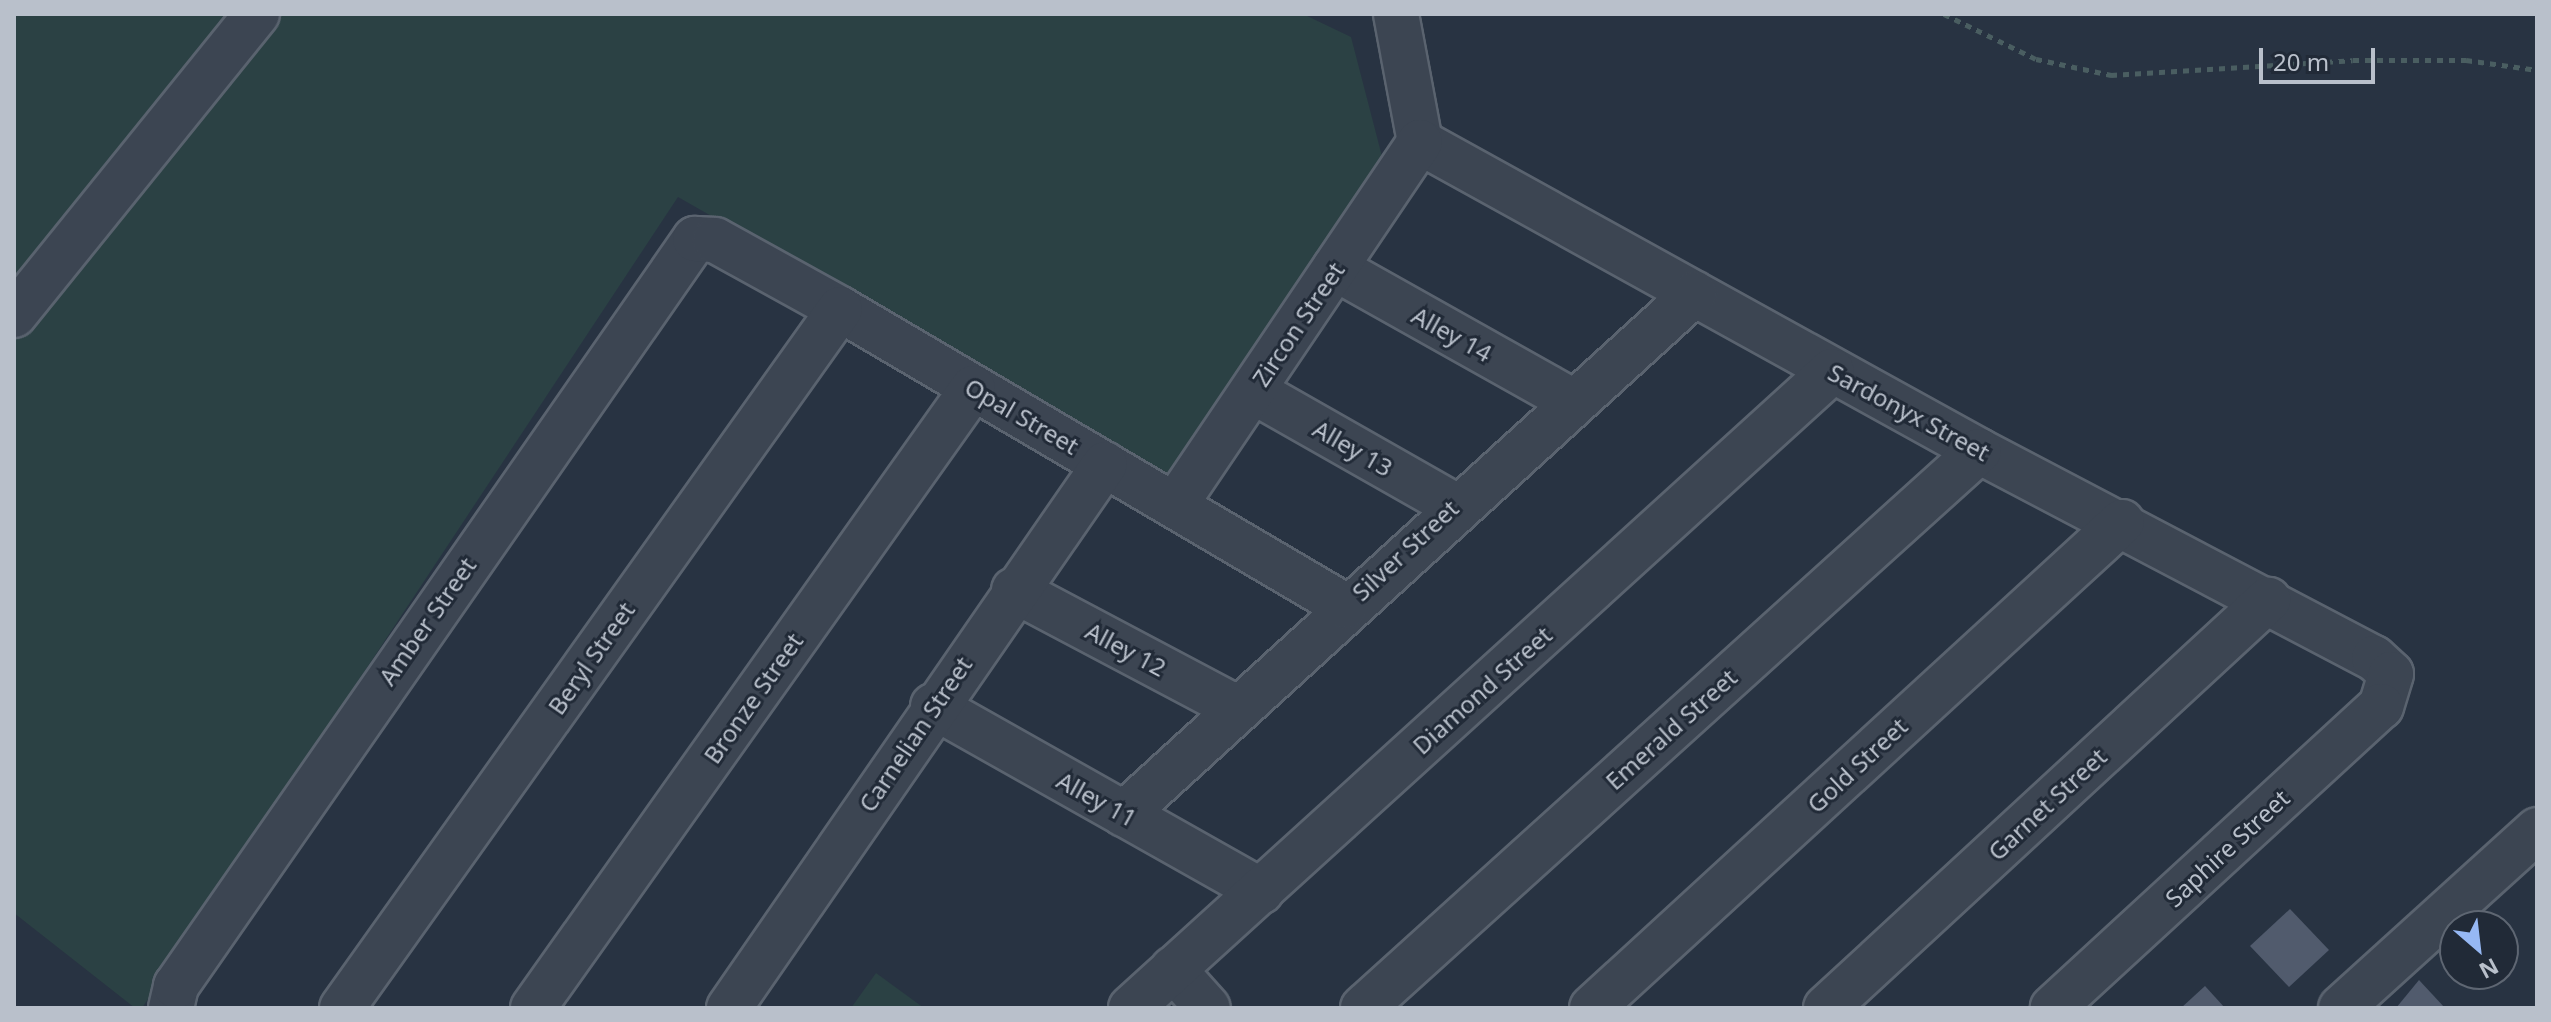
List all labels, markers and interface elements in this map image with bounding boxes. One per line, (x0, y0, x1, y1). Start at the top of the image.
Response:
scale bar (2263, 32, 2379, 82)
text: 20 m (2273, 45, 2329, 78)
street label: Zircon Street (1246, 256, 1350, 392)
street label: Alley 14 (1407, 300, 1497, 368)
street label: Sardonyx Street (1823, 357, 1995, 467)
street label: Opal Street (960, 372, 1084, 460)
street label: Alley 13 (1308, 414, 1398, 482)
street label: Silver Street (1346, 494, 1464, 606)
street label: Amber Street (372, 552, 482, 690)
street label: Beryl Street (542, 596, 640, 720)
street label: Alley 12 (1081, 616, 1171, 682)
street label: Diamond Street (1407, 620, 1557, 760)
street label: Bronze Street (697, 627, 809, 769)
street label: Carnelian Street (852, 651, 978, 817)
street label: Emerald Street (1600, 663, 1742, 795)
street label: Gold Street (1801, 711, 1913, 819)
street label: Garnet Street (1982, 742, 2112, 866)
street label: Alley 11 (1052, 765, 1142, 833)
street label: Saphire Street (2159, 783, 2295, 913)
north arrow (2439, 910, 2519, 990)
text: N (2474, 952, 2504, 987)

